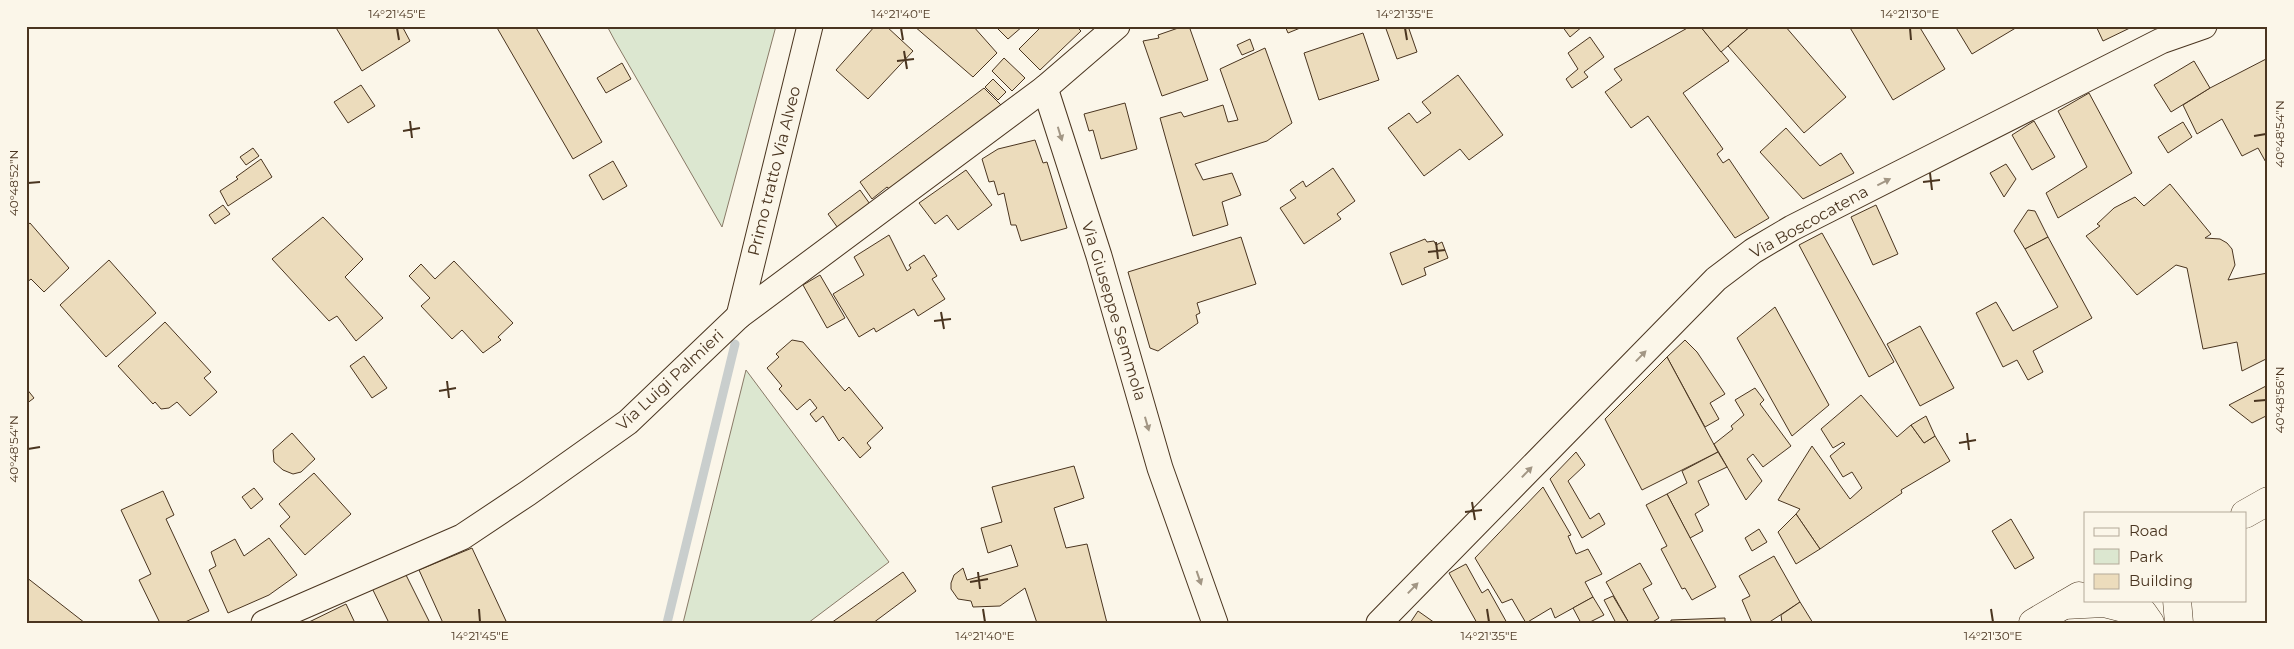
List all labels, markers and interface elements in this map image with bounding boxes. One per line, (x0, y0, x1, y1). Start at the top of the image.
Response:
text: 14°21'45"E (368, 6, 426, 21)
text: 14°21'40"E (872, 6, 930, 21)
text: 14°21'35"E (1376, 6, 1434, 21)
text: 14°21'30"E (1881, 6, 1939, 21)
street label: Primo tratto Via Alveo (744, 84, 804, 258)
text: 40°48'54"N (2272, 100, 2287, 168)
one-way arrow (1057, 127, 1064, 142)
text: 40°48'52"N (6, 150, 21, 216)
one-way arrow (1877, 178, 1891, 186)
street label: Via Boscocatena (1747, 182, 1871, 262)
street label: Via Giuseppe Semmola (1078, 219, 1150, 403)
street label: Via Luigi Palmieri (613, 326, 727, 434)
one-way arrow (1634, 350, 1646, 362)
text: 40°48'56"N (2272, 367, 2287, 433)
text: 40°48'54"N (6, 415, 21, 483)
one-way arrow (1144, 417, 1152, 432)
one-way arrow (1521, 466, 1533, 478)
legend (2084, 512, 2246, 602)
text: Road (2129, 521, 2168, 540)
text: Park (2129, 547, 2163, 566)
one-way arrow (1195, 571, 1203, 586)
text: Building (2129, 571, 2193, 590)
one-way arrow (1407, 582, 1419, 594)
text: 14°21'45"E (451, 628, 509, 643)
text: 14°21'40"E (956, 628, 1014, 643)
text: 14°21'35"E (1460, 628, 1518, 643)
text: 14°21'30"E (1964, 628, 2022, 643)

